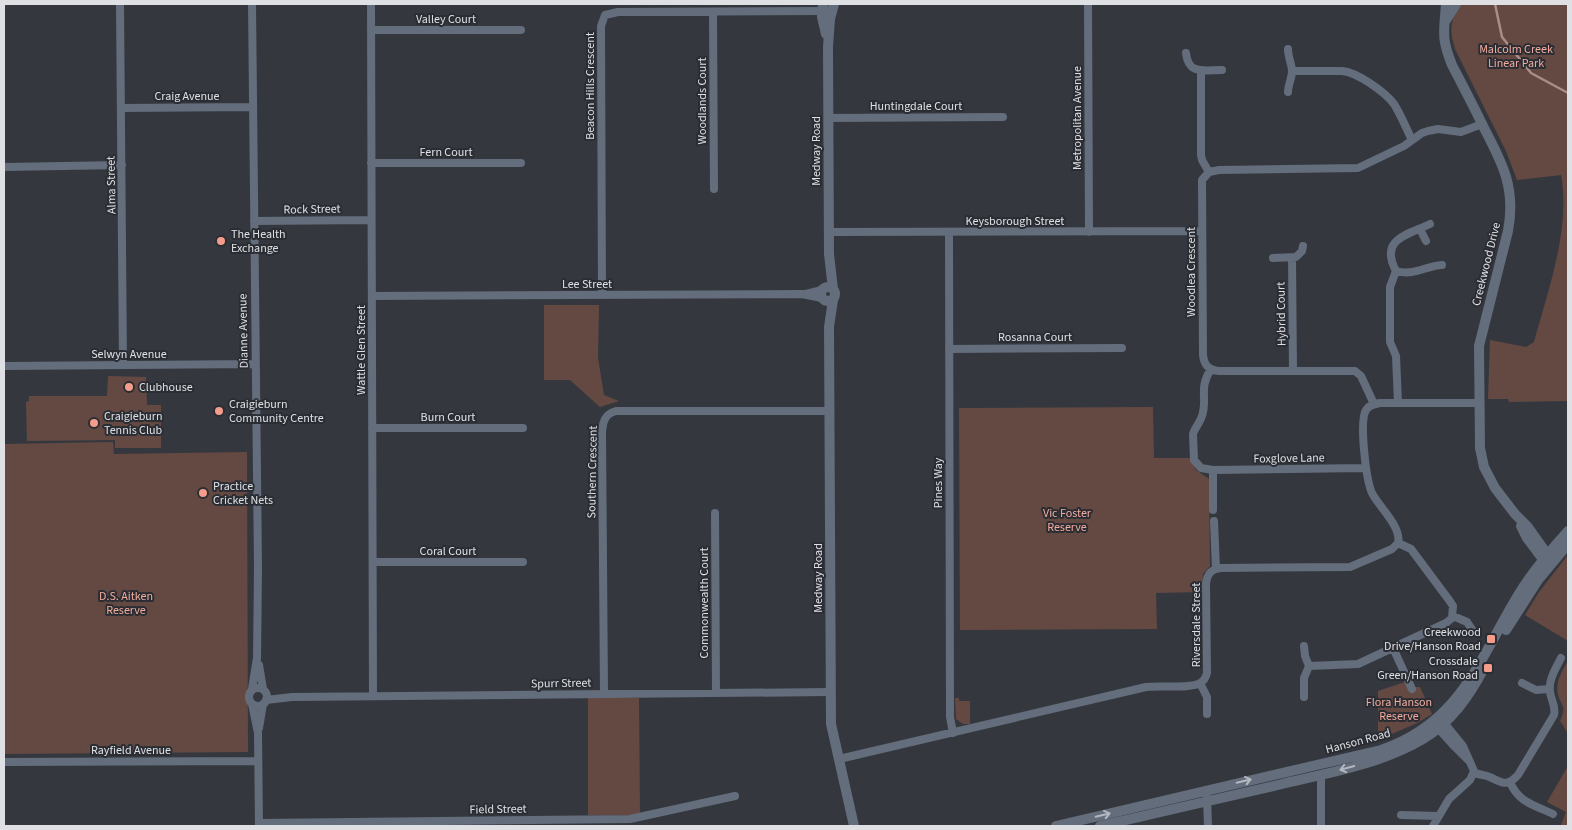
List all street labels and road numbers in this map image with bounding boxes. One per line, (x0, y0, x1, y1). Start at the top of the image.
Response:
street label: Valley Court (416, 11, 476, 28)
street label: Beacon Hills Crescent (582, 32, 599, 140)
street label: Woodlands Court (694, 58, 711, 144)
street label: Metropolitan Avenue (1069, 66, 1086, 170)
street label: Craig Avenue (154, 88, 220, 105)
street label: Huntingdale Court (870, 98, 962, 115)
street label: Medway Road (808, 116, 825, 186)
street label: Fern Court (420, 144, 472, 161)
street label: Alma Street (102, 156, 121, 214)
street label: Rock Street (283, 201, 341, 218)
street label: Keysborough Street (966, 213, 1064, 230)
street label: Creekwood Drive (1468, 221, 1505, 308)
street label: Woodlea Crescent (1183, 227, 1200, 317)
street label: Lee Street (562, 276, 612, 293)
street label: Hybrid Court (1272, 282, 1291, 346)
street label: Dianne Avenue (234, 293, 253, 369)
street label: Wattle Glen Street (353, 305, 370, 395)
street label: Rosanna Court (998, 329, 1072, 346)
street label: Selwyn Avenue (91, 346, 167, 363)
street label: Burn Court (421, 409, 475, 426)
street label: Southern Crescent (583, 425, 602, 519)
street label: Foxglove Lane (1253, 449, 1325, 468)
street label: Pines Way (930, 457, 947, 508)
street label: Coral Court (420, 543, 476, 560)
street label: Medway Road (810, 543, 827, 613)
street label: Commonwealth Court (696, 548, 713, 658)
street label: Riversdale Street (1188, 583, 1205, 667)
street label: Spurr Street (531, 674, 591, 693)
street label: Hanson Road (1324, 725, 1393, 758)
street label: Rayfield Avenue (91, 742, 171, 759)
street label: Field Street (469, 801, 527, 818)

